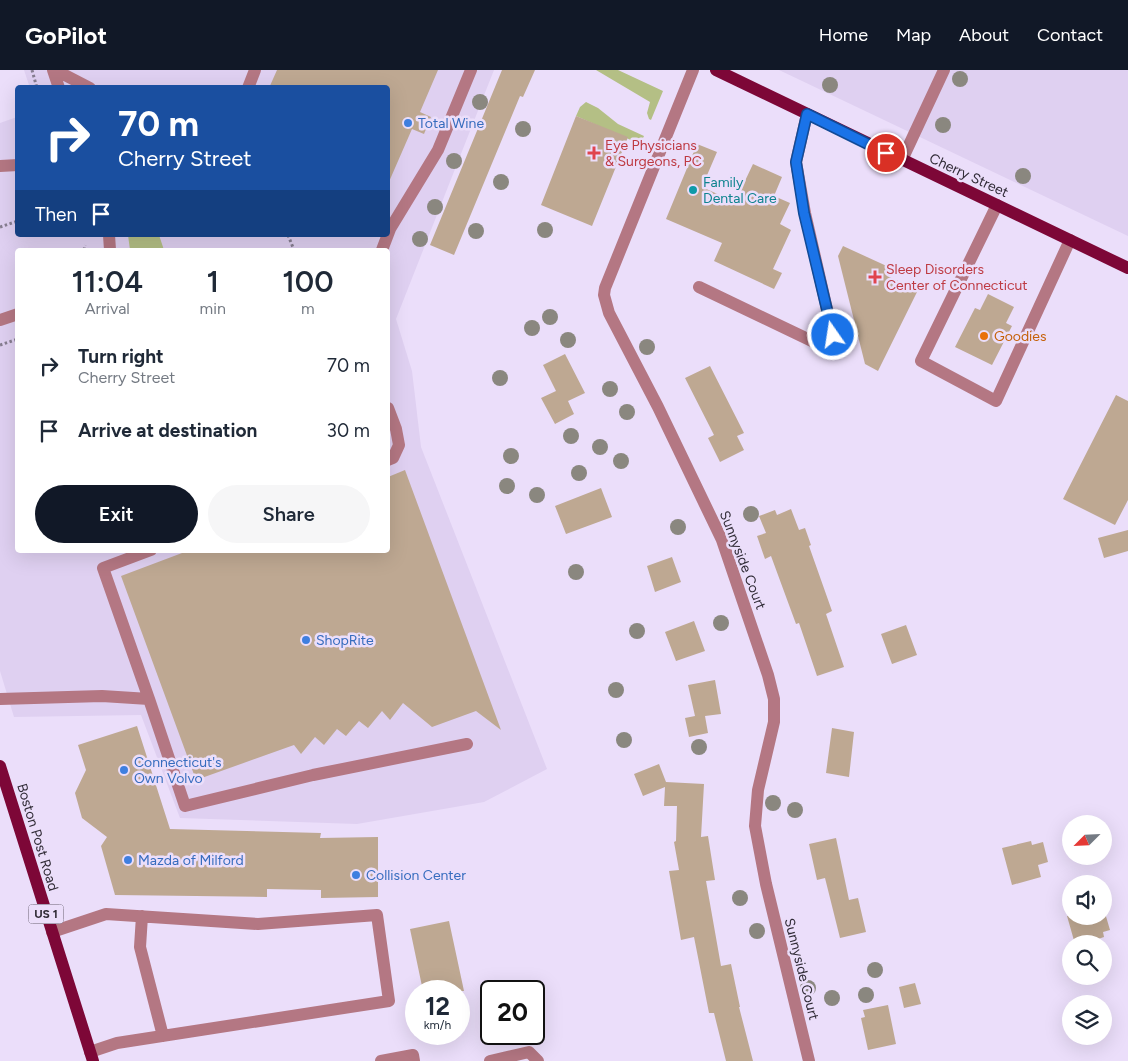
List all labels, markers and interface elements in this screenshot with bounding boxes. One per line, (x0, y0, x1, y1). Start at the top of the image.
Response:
text: GoPilot (25, 21, 107, 50)
text: Home (819, 24, 868, 46)
text: Map (896, 24, 931, 46)
text: About (959, 24, 1009, 46)
text: Contact (1037, 24, 1103, 46)
text: 70 m (118, 103, 199, 145)
icon: right (35, 105, 100, 170)
place label: Total Wine (418, 115, 484, 132)
marker: Total Wine (402, 117, 414, 129)
pin (865, 132, 907, 174)
place label: Eye Physicians & Surgeons, PC (605, 137, 702, 170)
icon: arrive (872, 139, 900, 167)
text: Cherry Street (118, 145, 252, 172)
marker: Eye Physicians & Surgeons, PC (587, 146, 601, 160)
street label: Cherry Street (927, 150, 1011, 201)
place label: Family Dental Care (703, 174, 777, 207)
marker: Family Dental Care (687, 184, 699, 196)
icon: arrive (87, 200, 115, 228)
text: Then (35, 203, 77, 226)
place label: Sleep Disorders Center of Connecticut (886, 261, 1028, 294)
text: 11:04 (71, 263, 143, 300)
text: 1 (206, 263, 219, 300)
text: 100 (282, 263, 334, 300)
marker: Sleep Disorders Center of Connecticut (868, 270, 882, 284)
text: Arrival (85, 299, 130, 318)
text: min (200, 299, 226, 318)
text: m (301, 299, 315, 318)
position arrow (806, 308, 858, 360)
place label: Goodies (994, 328, 1047, 345)
marker: Goodies (978, 330, 990, 342)
text: Turn right (78, 345, 164, 368)
icon: right (35, 352, 63, 380)
text: 70 m (327, 354, 370, 377)
text: Cherry Street (78, 368, 175, 387)
icon: arrive (35, 417, 63, 445)
text: Arrive at destination (78, 419, 257, 442)
text: 30 m (327, 419, 370, 442)
button: Exit (35, 485, 198, 543)
button: Share (208, 485, 370, 543)
street label: Sunnyside Court (716, 508, 769, 612)
place label: ShopRite (316, 632, 374, 649)
marker: ShopRite (300, 634, 312, 646)
place label: Connecticut's Own Volvo (134, 754, 222, 787)
marker: Connecticut's Own Volvo (118, 764, 130, 776)
street label: Boston Post Road (13, 781, 62, 893)
north arrow (1062, 815, 1112, 865)
map controls (1062, 815, 1112, 1045)
place label: Mazda of Milford (138, 852, 244, 869)
marker: Mazda of Milford (122, 854, 134, 866)
place label: Collision Center (366, 867, 466, 884)
marker: Collision Center (350, 869, 362, 881)
button: sound (1062, 875, 1112, 925)
road number: US 1 (28, 904, 64, 924)
street label: Sunnyside Court (781, 916, 822, 1022)
button: search (1062, 935, 1112, 985)
speed limit sign: 20 (480, 980, 545, 1045)
text: 12 (425, 991, 450, 1021)
button: layers (1062, 995, 1112, 1045)
text: km/h (424, 1018, 451, 1032)

